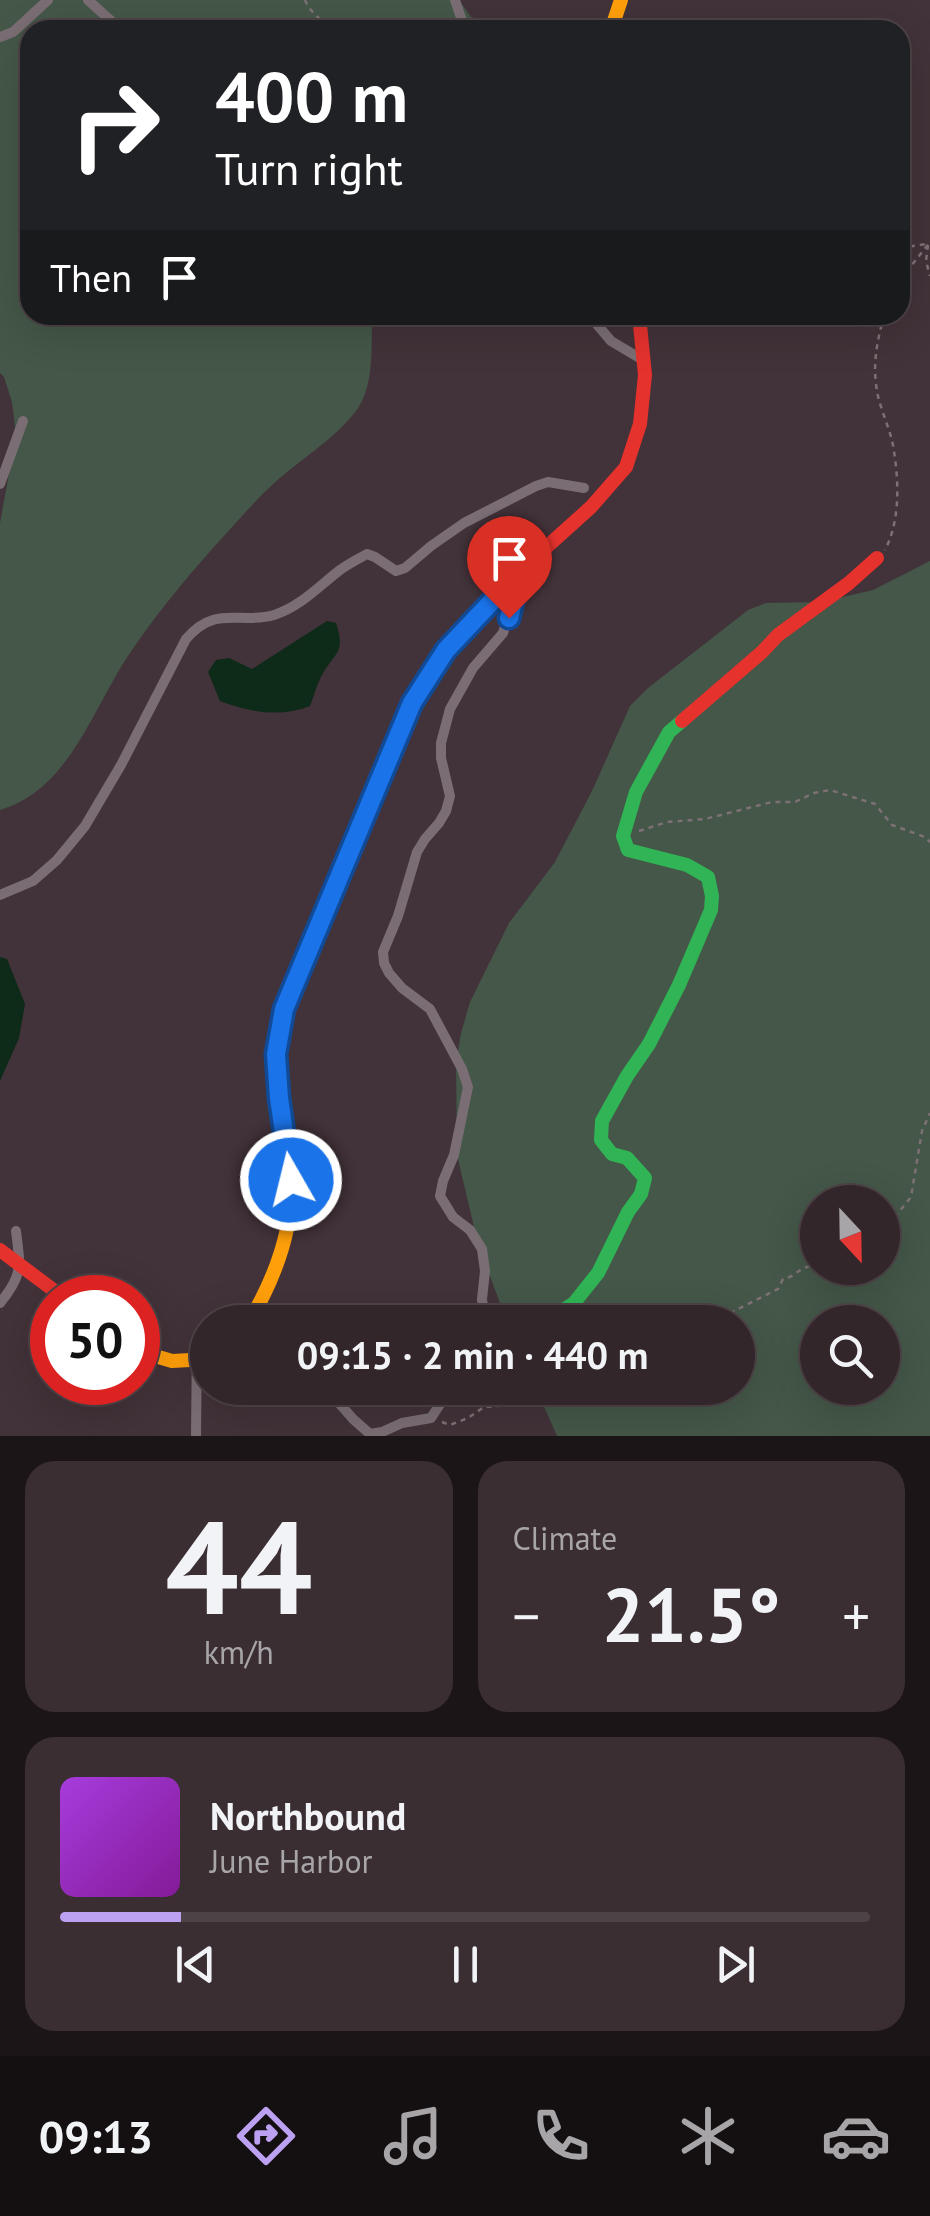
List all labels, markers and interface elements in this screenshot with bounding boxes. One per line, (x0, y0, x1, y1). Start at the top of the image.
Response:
text: 400 m (215, 51, 408, 141)
icon: right (50, 60, 180, 190)
text: Turn right (215, 139, 403, 197)
icon: arrive (152, 250, 207, 305)
text: Then (50, 253, 132, 302)
pin (467, 516, 552, 619)
icon: arrive (482, 531, 537, 586)
position arrow (239, 1128, 343, 1232)
north arrow (800, 1185, 900, 1285)
map controls (800, 1185, 900, 1405)
speed limit sign: 50 (30, 1275, 160, 1405)
button: search (800, 1305, 900, 1405)
text: 09:15 · 2 min · 440 m (297, 1330, 648, 1379)
text: 44 (165, 1482, 312, 1650)
text: Climate (513, 1517, 617, 1559)
text: 21.5° (602, 1566, 781, 1663)
text: − (513, 1580, 540, 1651)
text: + (842, 1580, 870, 1651)
text: km/h (204, 1631, 274, 1673)
text: Northbound (210, 1791, 406, 1840)
text: June Harbor (210, 1840, 372, 1882)
icon: previous (168, 1937, 223, 1992)
icon: pause (438, 1937, 493, 1992)
icon: next (708, 1937, 763, 1992)
icon: directions (231, 2101, 301, 2171)
icon: music (378, 2101, 448, 2171)
icon: phone (526, 2101, 596, 2171)
icon: climate (673, 2101, 743, 2171)
icon: car (821, 2101, 891, 2171)
text: 09:13 (39, 2107, 153, 2165)

